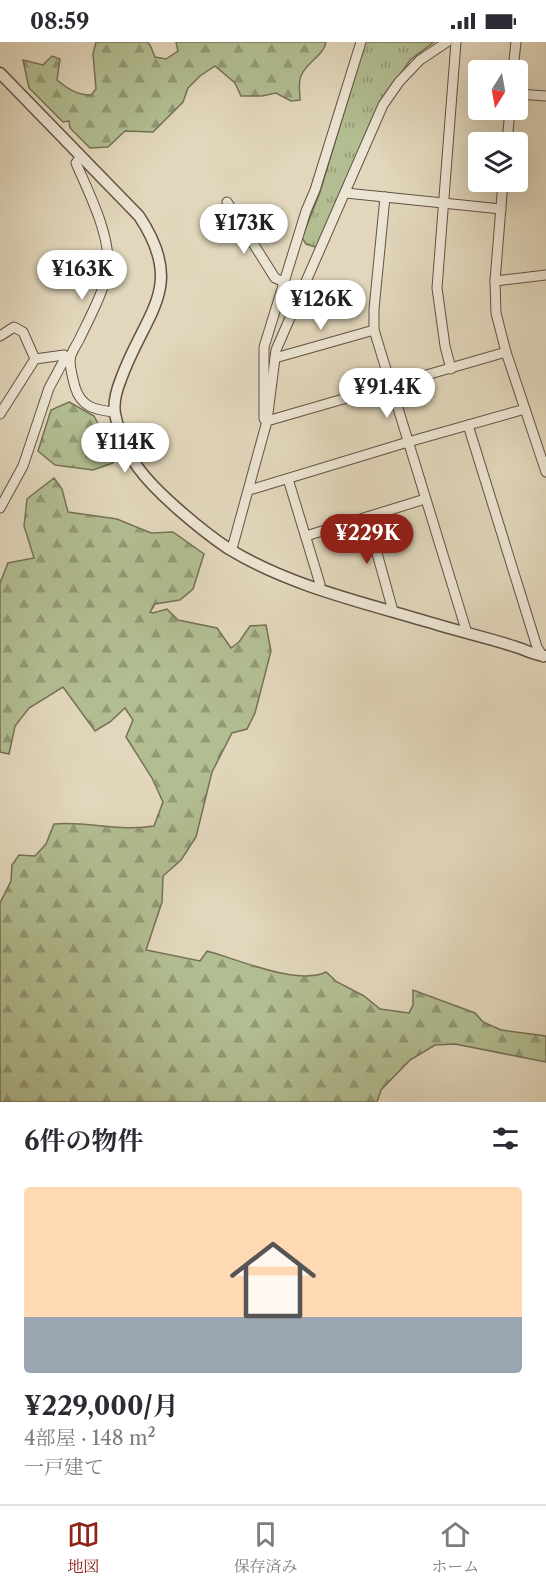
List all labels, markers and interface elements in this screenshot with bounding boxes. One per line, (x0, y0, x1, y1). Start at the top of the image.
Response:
text: 08:59 (30, 8, 89, 35)
north arrow (468, 60, 528, 120)
map controls (468, 60, 528, 192)
button: layers (468, 132, 528, 192)
pin: ¥173K (202, 204, 286, 255)
text: ¥173K (214, 211, 274, 235)
pin: ¥163K (40, 250, 124, 301)
text: ¥163K (51, 257, 113, 281)
pin: ¥126K (279, 280, 363, 331)
text: ¥126K (290, 287, 352, 311)
pin: ¥91.4K (338, 368, 436, 419)
text: ¥91.4K (353, 375, 421, 399)
pin: ¥114K (83, 423, 167, 474)
text: ¥114K (95, 430, 155, 454)
pin: ¥229K (325, 514, 409, 565)
text: ¥229K (334, 521, 400, 545)
icon: filters (489, 1122, 522, 1155)
text: 6件の物件 (24, 1125, 144, 1157)
icon: home (219, 1226, 327, 1334)
text: ¥229,000/月 (24, 1390, 179, 1422)
text: 4部屋 · 148 m² (24, 1426, 156, 1450)
text: 一戸建て (24, 1455, 104, 1479)
tab: 地図 (67, 1518, 100, 1577)
tab: 保存済み (233, 1518, 298, 1577)
tab: ホーム (431, 1518, 479, 1577)

